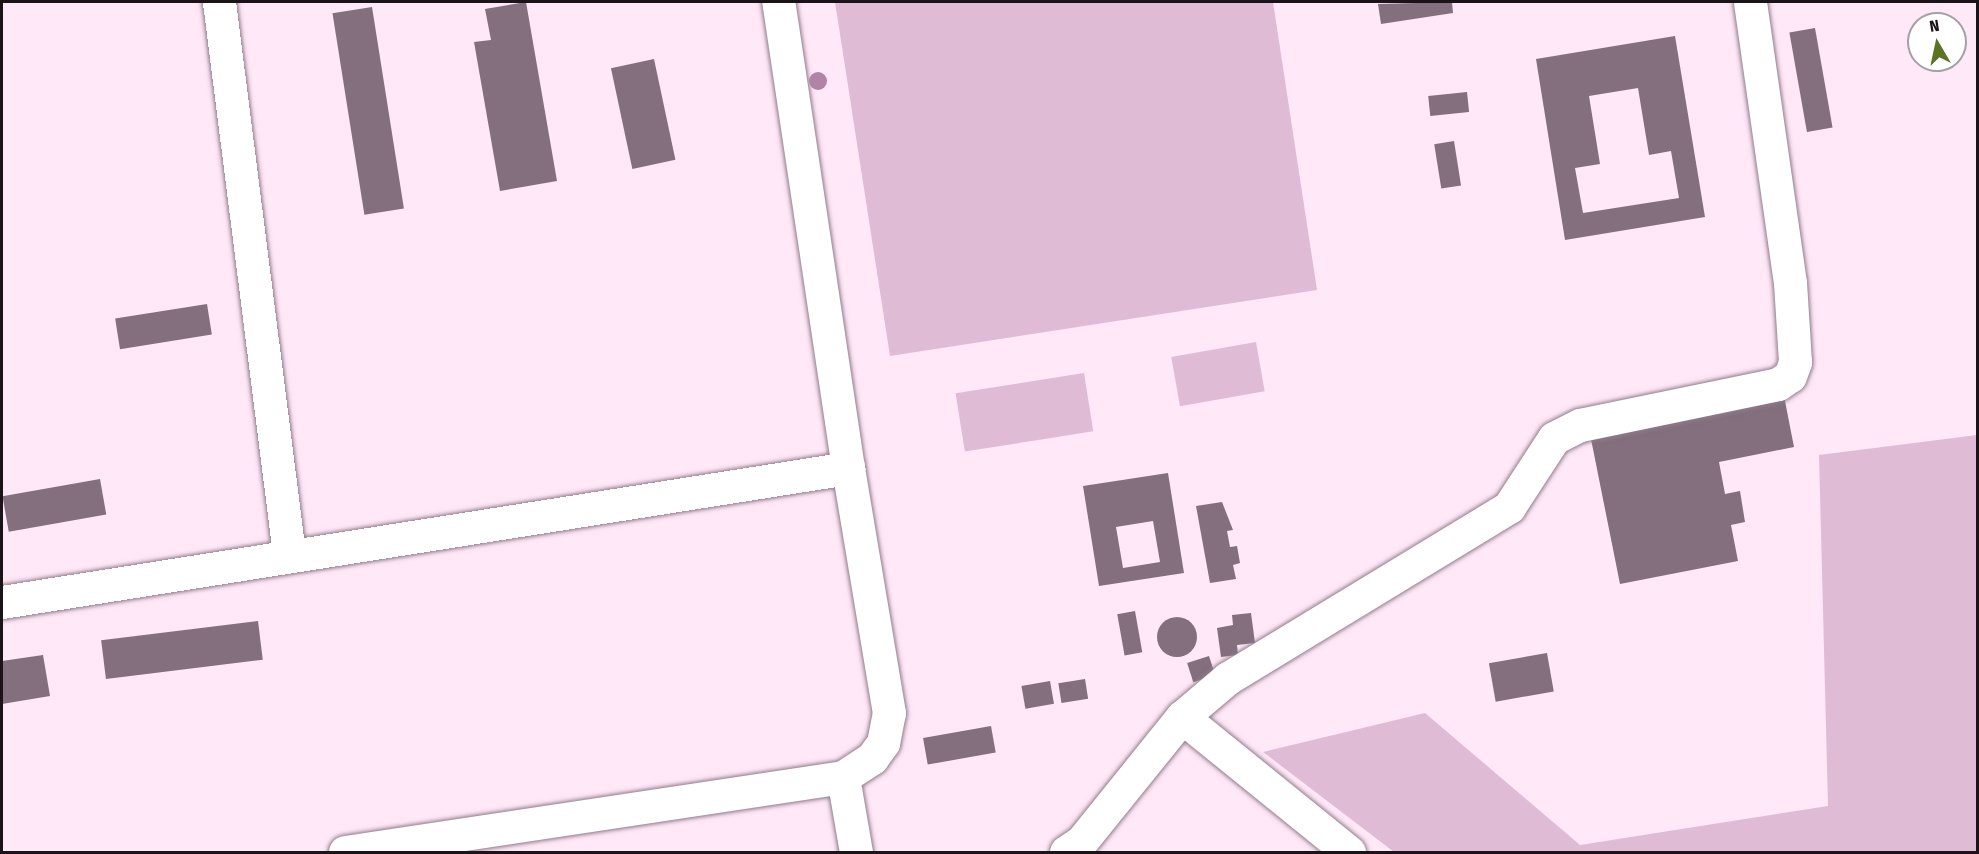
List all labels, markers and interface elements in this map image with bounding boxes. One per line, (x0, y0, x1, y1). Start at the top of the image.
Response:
north arrow (1907, 12, 1967, 72)
text: N (1928, 16, 1941, 36)

